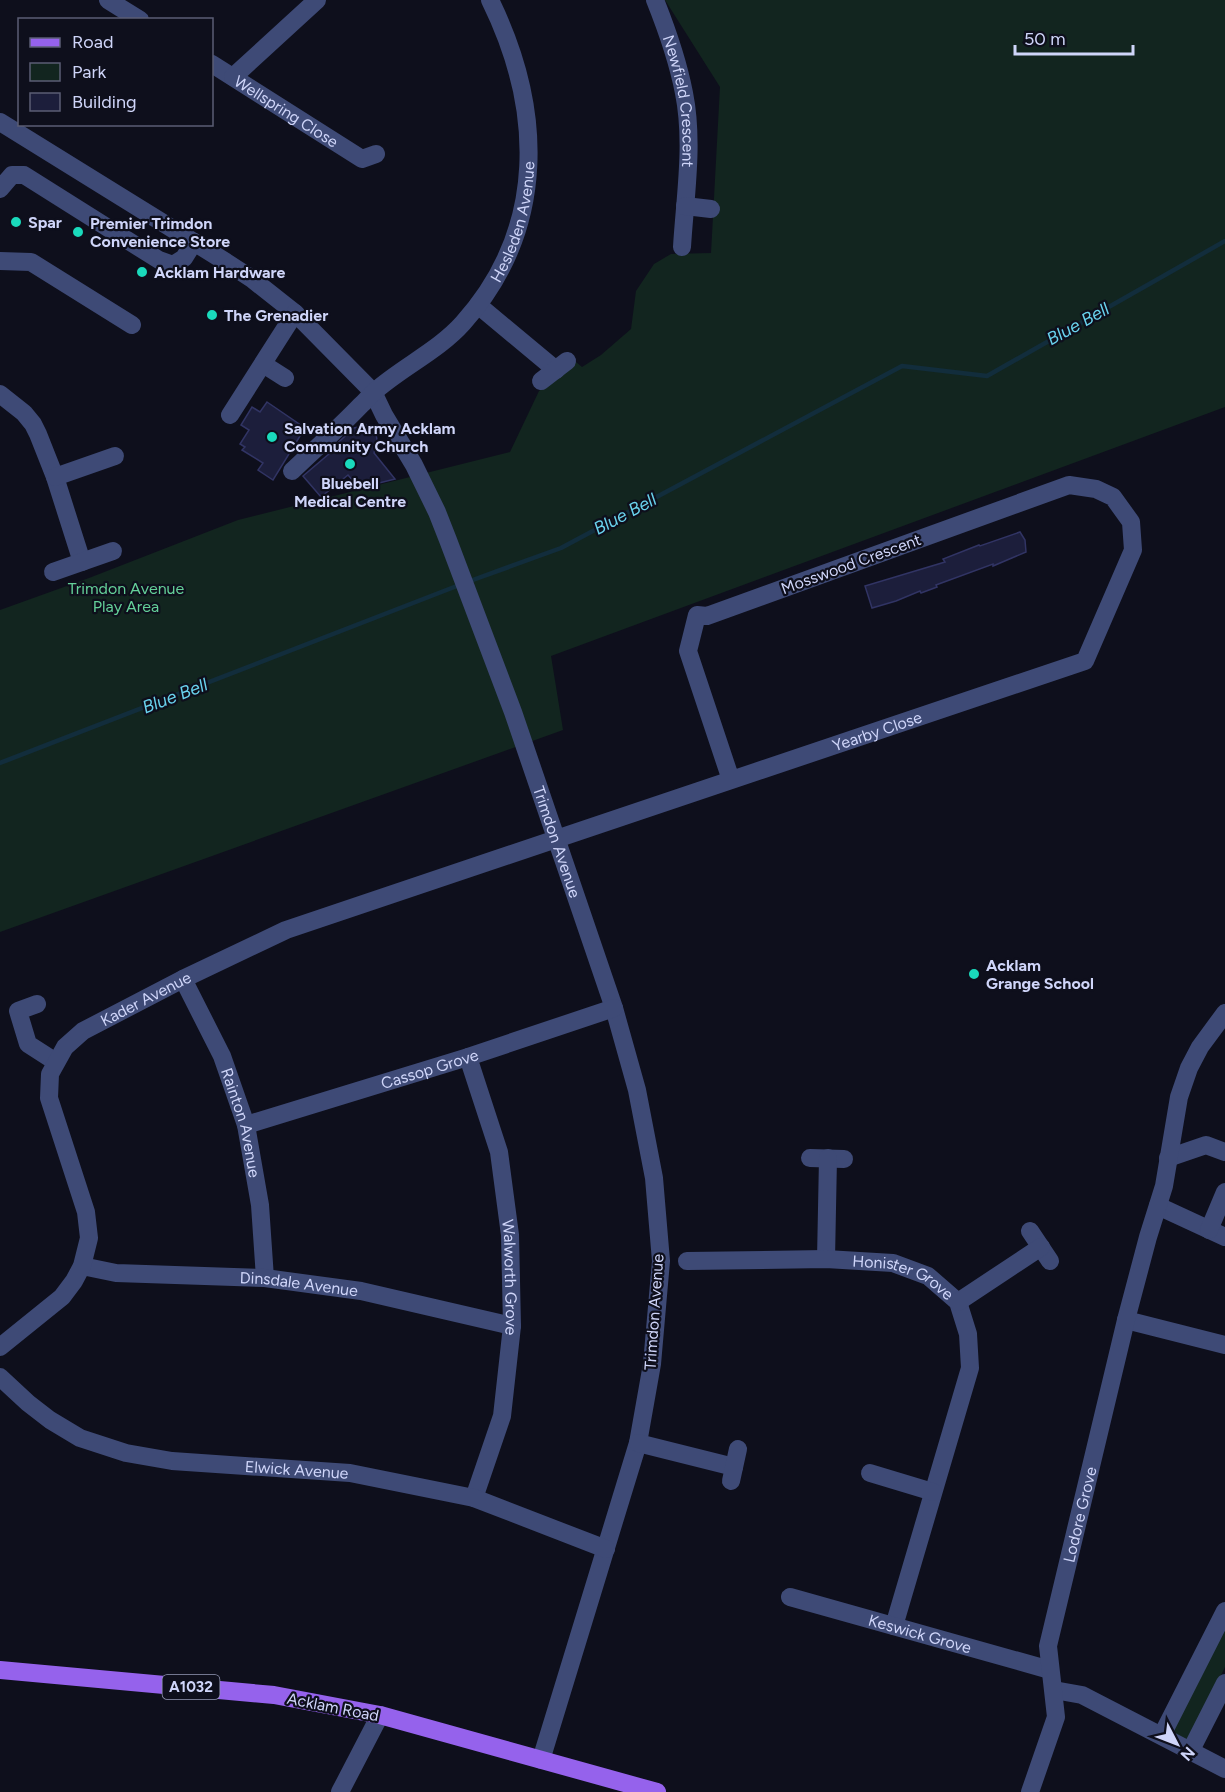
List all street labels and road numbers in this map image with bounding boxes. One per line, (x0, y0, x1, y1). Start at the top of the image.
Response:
street label: Newfield Crescent (659, 32, 698, 168)
street label: Wellspring Close (231, 71, 342, 151)
street label: Hesleden Avenue (486, 161, 538, 285)
street label: Mosswood Crescent (778, 530, 924, 598)
street label: Yearby Close (830, 707, 925, 755)
street label: Trimdon Avenue (529, 784, 585, 900)
street label: Kader Avenue (97, 967, 194, 1030)
street label: Cassop Grove (379, 1045, 481, 1093)
street label: Rainton Avenue (217, 1065, 265, 1179)
street label: Walworth Grove (499, 1218, 522, 1337)
street label: Honister Grove (852, 1251, 958, 1304)
street label: Trimdon Avenue (640, 1253, 668, 1371)
street label: Dinsdale Avenue (239, 1268, 359, 1300)
street label: Elwick Avenue (244, 1456, 349, 1482)
street label: Lodore Grove (1059, 1464, 1100, 1564)
street label: Keswick Grove (866, 1610, 974, 1657)
road number: A1032 (162, 1675, 219, 1699)
street label: Acklam Road (285, 1689, 381, 1725)

